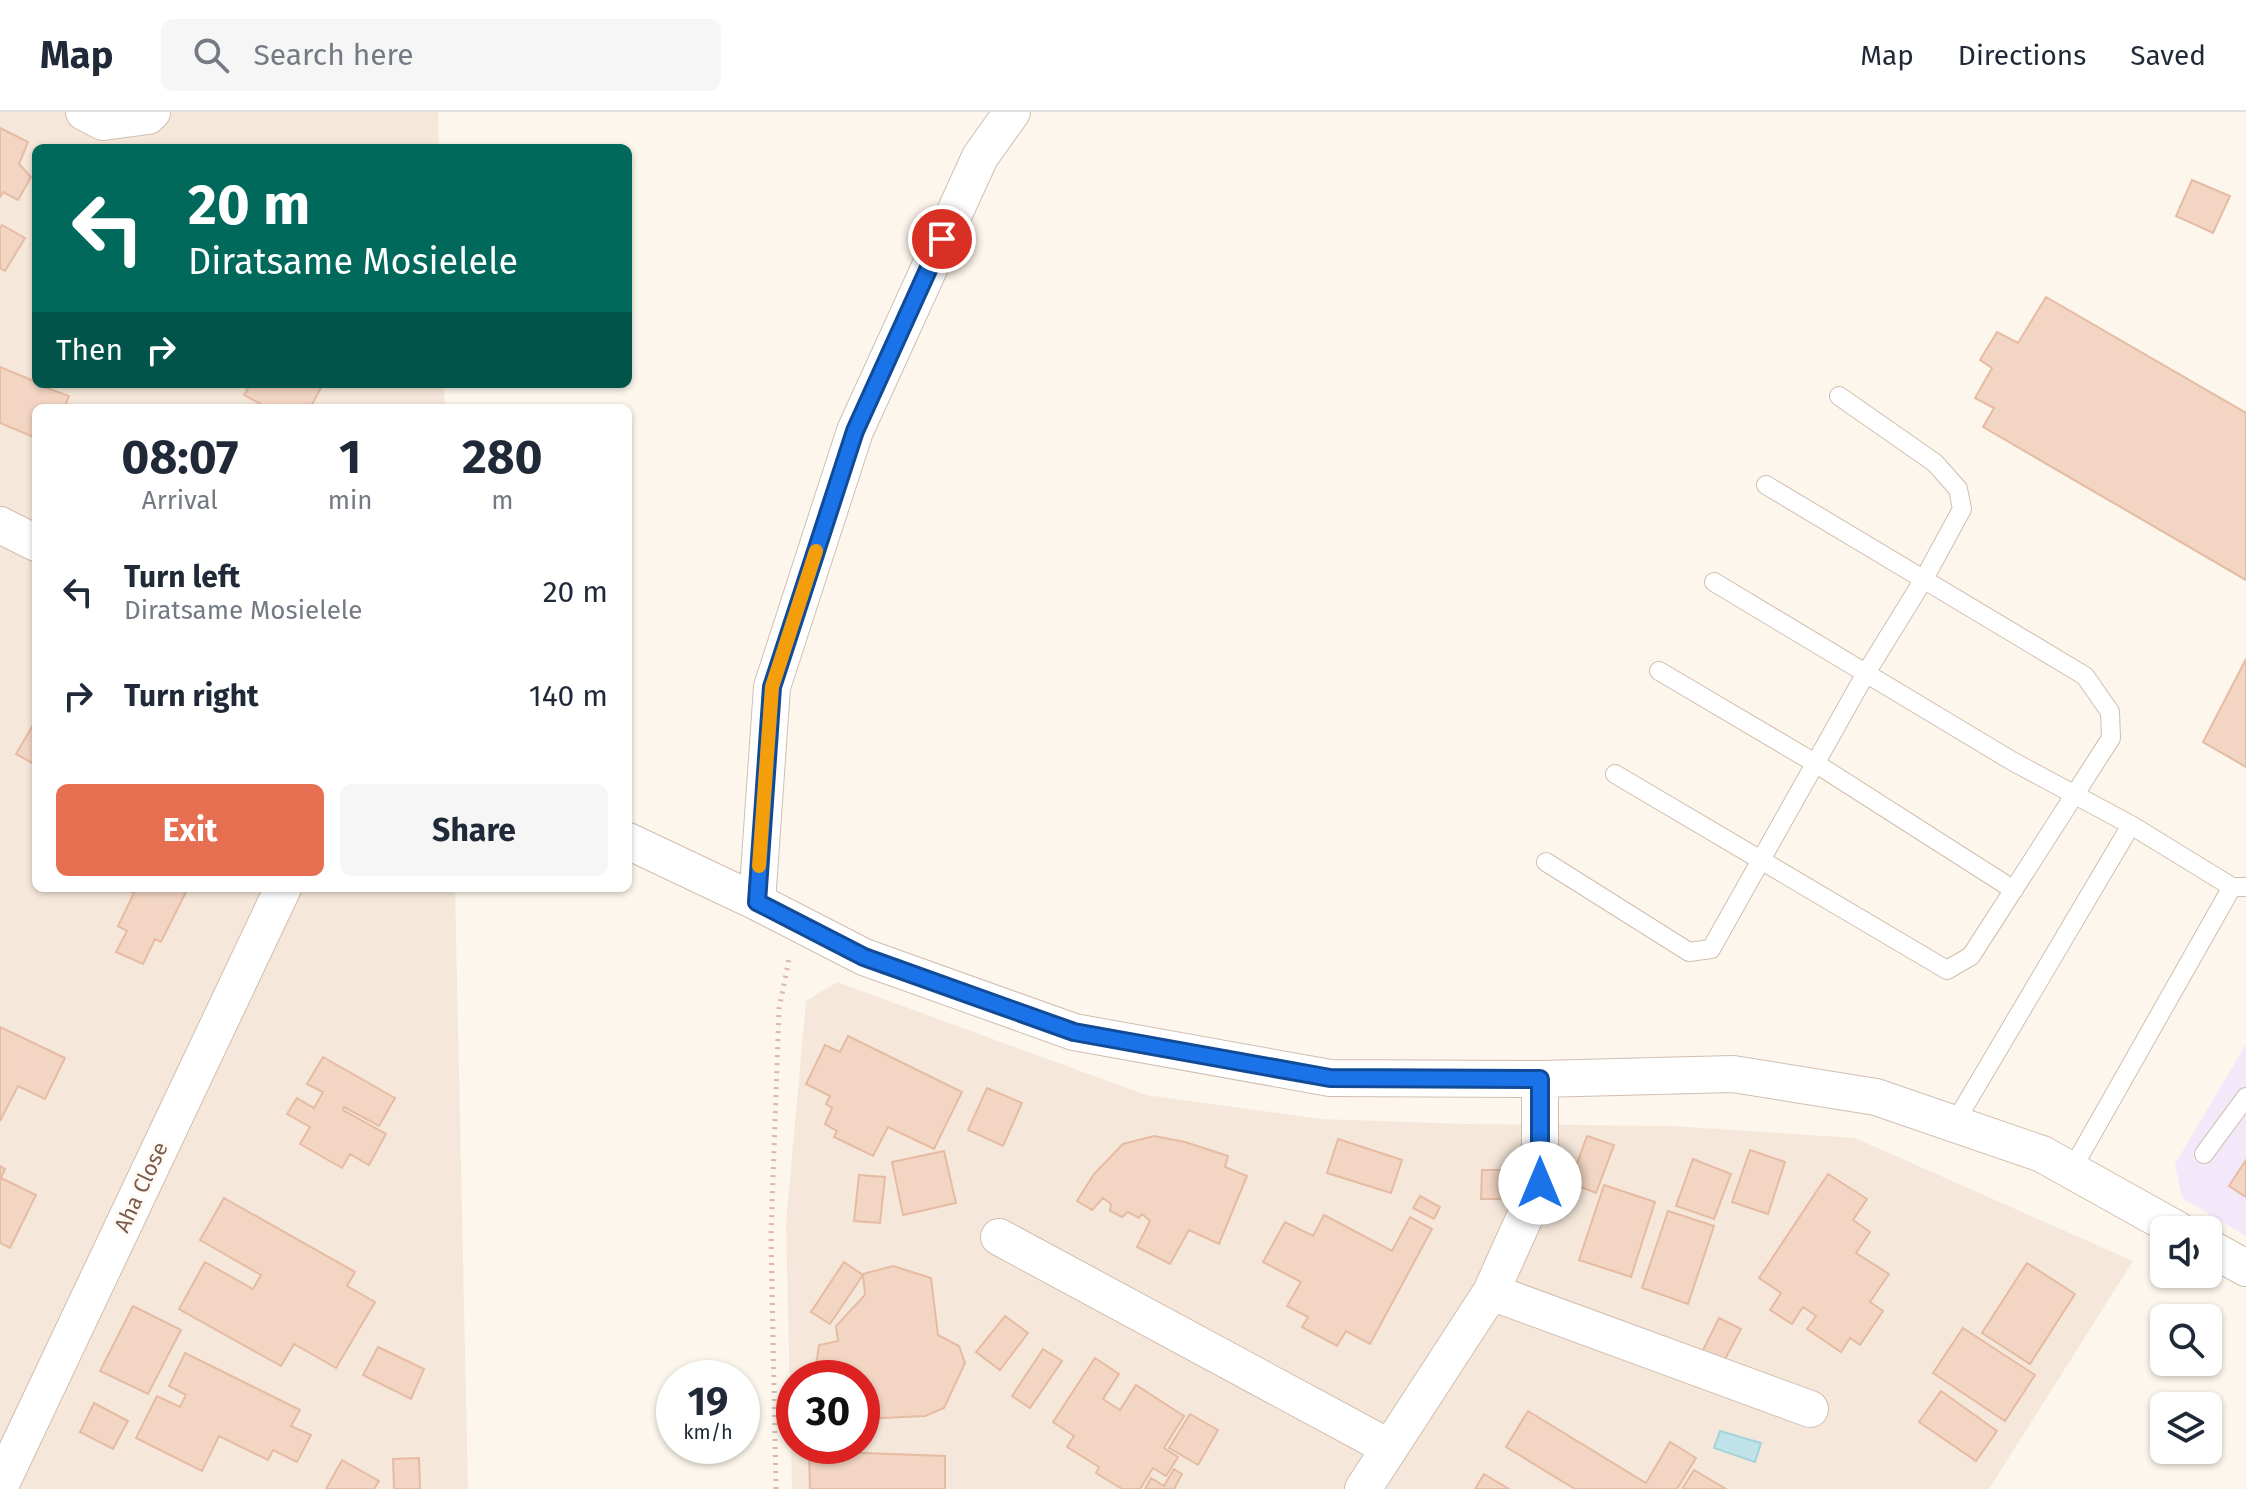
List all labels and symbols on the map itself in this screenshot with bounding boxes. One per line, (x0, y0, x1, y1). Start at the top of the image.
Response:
pin (908, 205, 976, 273)
street label: Aha Close (108, 1137, 174, 1237)
position arrow (1498, 1141, 1582, 1225)
speed limit sign: 30 (776, 1360, 880, 1464)

